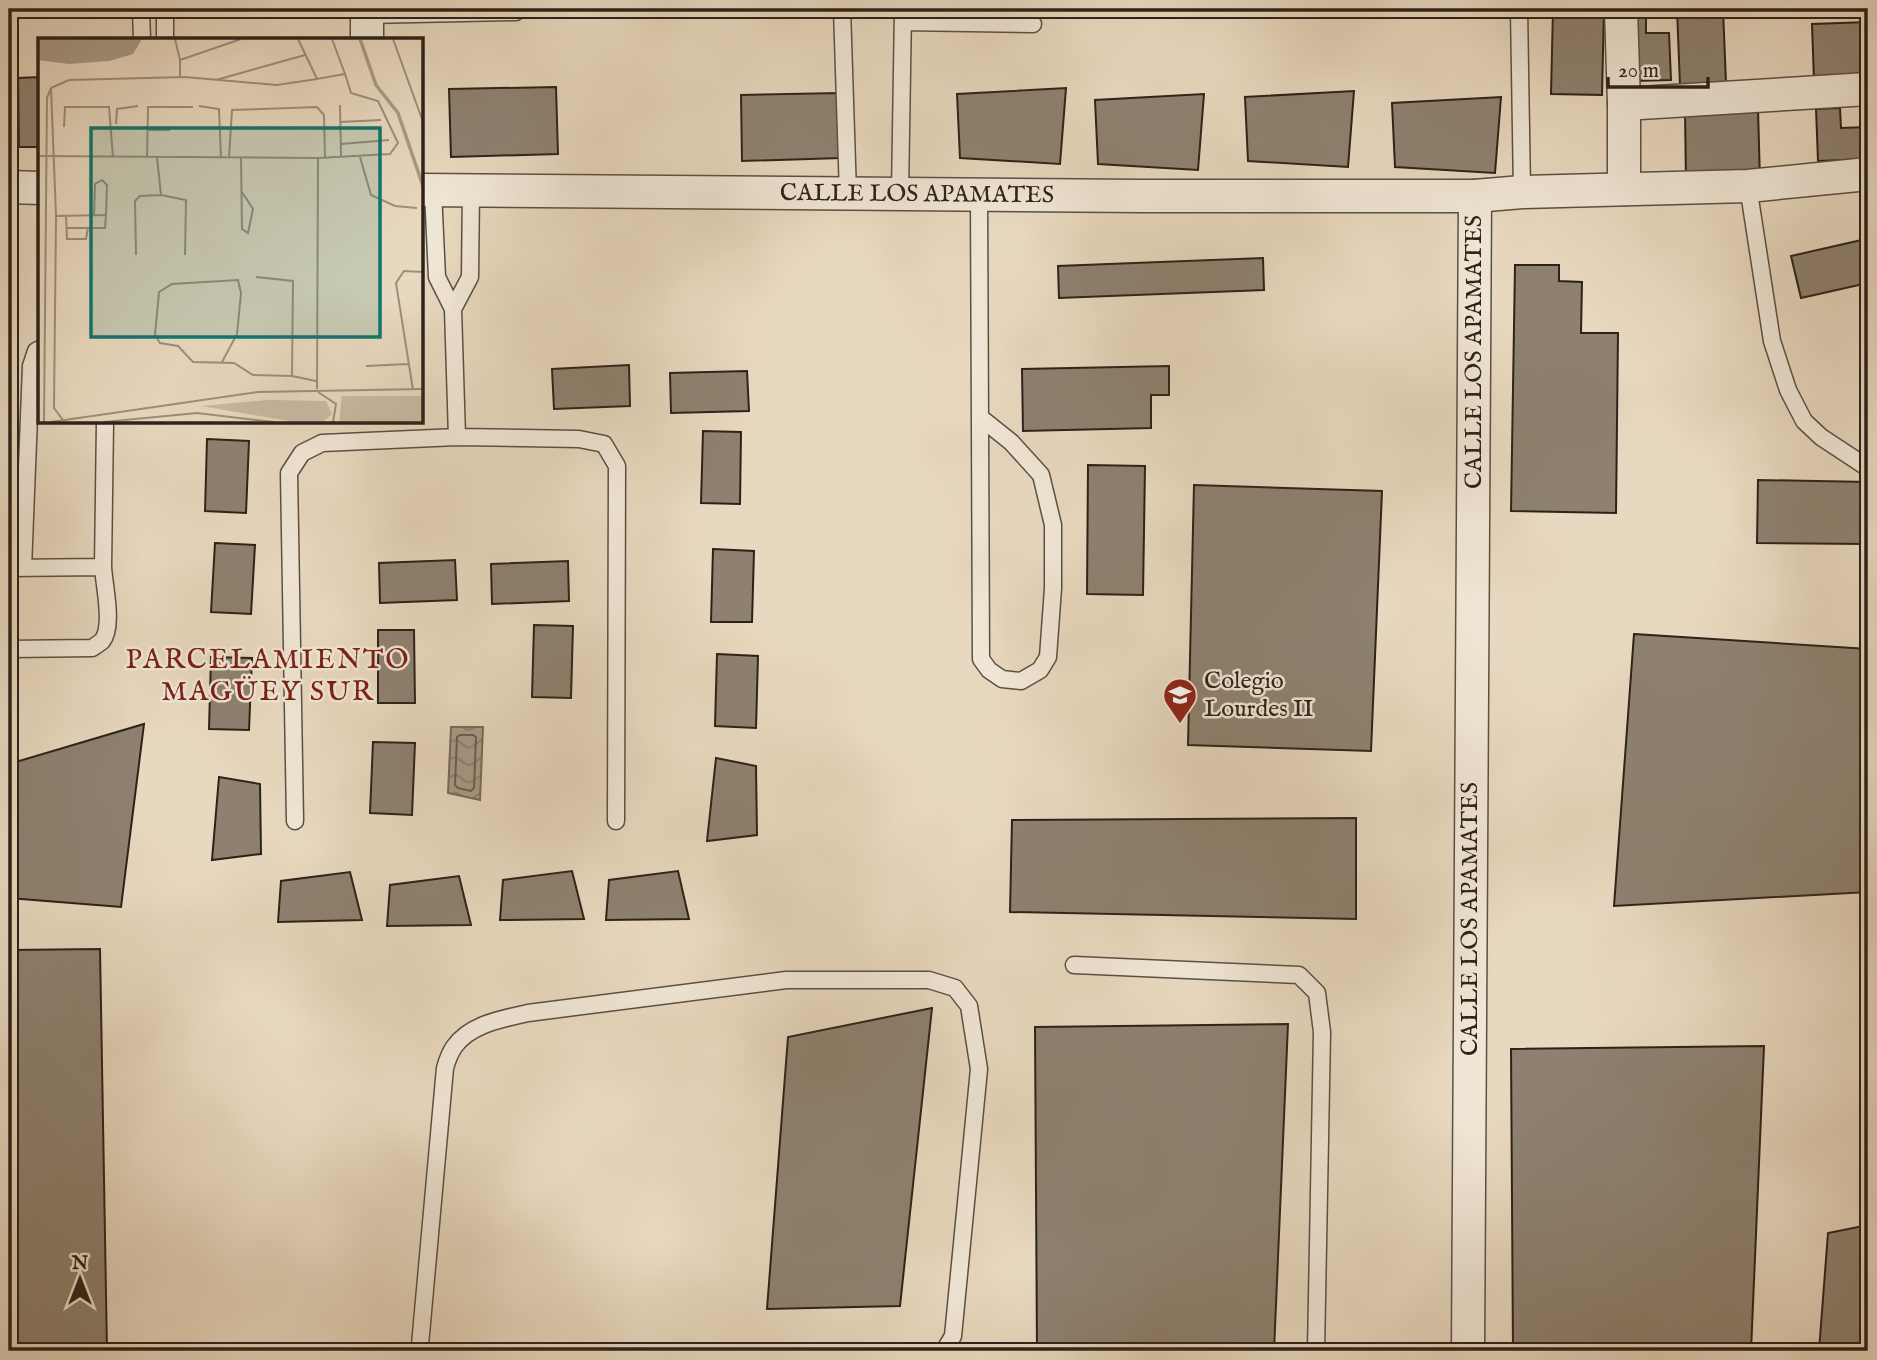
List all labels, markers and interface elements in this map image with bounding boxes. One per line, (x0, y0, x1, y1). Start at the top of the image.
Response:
inset map (38, 38, 424, 424)
scale bar (1608, 46, 1707, 90)
text: 20 m (1618, 58, 1659, 85)
street label: CALLE LOS APAMATES (780, 177, 1054, 211)
street label: CALLE LOS APAMATES (1459, 215, 1490, 489)
district label: PARCELAMIENTO MAGÜEY SUR (126, 643, 410, 710)
place label: Colegio Lourdes II (1204, 666, 1314, 725)
school or university icon: Colegio Lourdes II (1161, 676, 1199, 725)
street label: CALLE LOS APAMATES (1455, 782, 1486, 1056)
north arrow (46, 1244, 116, 1314)
text: N (71, 1252, 89, 1276)

